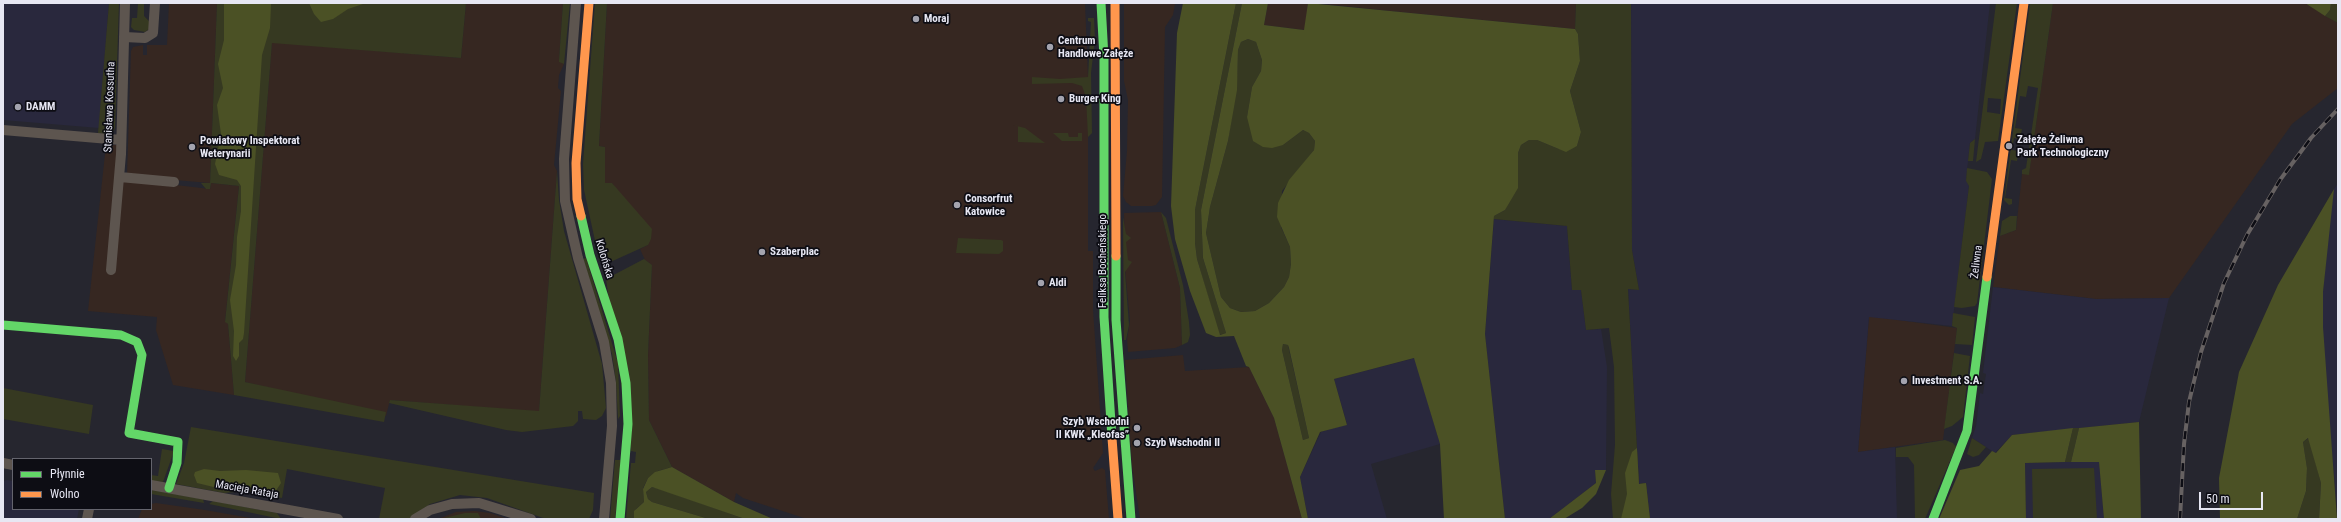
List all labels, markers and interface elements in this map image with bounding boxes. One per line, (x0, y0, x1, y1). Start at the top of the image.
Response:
place label: Moraj (924, 12, 949, 26)
marker: Moraj (911, 14, 921, 24)
place label: Centrum Handlowe Załęże (1058, 34, 1133, 60)
marker: Centrum Handlowe Załęże (1045, 42, 1055, 52)
street label: Stanisława Kossutha (102, 61, 118, 153)
place label: Burger King (1069, 92, 1121, 106)
marker: Burger King (1056, 94, 1066, 104)
place label: DAMM (26, 100, 55, 114)
marker: DAMM (13, 102, 23, 112)
place label: Załęże Żeliwna Park Technologiczny (2017, 133, 2109, 159)
place label: Powiatowy Inspektorat Weterynarii (200, 134, 300, 160)
marker: Załęże Żeliwna Park Technologiczny (2004, 141, 2014, 151)
marker: Powiatowy Inspektorat Weterynarii (187, 142, 197, 152)
place label: Consorfrut Katowice (965, 192, 1012, 218)
marker: Consorfrut Katowice (952, 200, 962, 210)
street label: Feliksa Bocheńskiego (1096, 214, 1110, 308)
street label: Kolońska (592, 238, 616, 280)
place label: Szaberplac (770, 245, 819, 259)
street label: Żeliwna (1968, 245, 1986, 279)
marker: Szaberplac (757, 247, 767, 257)
place label: Aldi (1049, 276, 1067, 290)
marker: Aldi (1036, 278, 1046, 288)
place label: Investment S.A. (1912, 374, 1983, 388)
marker: Investment S.A. (1899, 376, 1909, 386)
place label: Szyb Wschodni II KWK „Kleofas” (1056, 415, 1129, 441)
marker: Szyb Wschodni II KWK „Kleofas” (1132, 423, 1142, 433)
place label: Szyb Wschodni II (1145, 436, 1220, 450)
marker: Szyb Wschodni II (1132, 438, 1142, 448)
legend (12, 458, 152, 510)
text: Płynnie (50, 467, 85, 481)
street label: Macieja Rataja (214, 478, 280, 502)
scale bar (2201, 484, 2265, 510)
text: Wolno (50, 487, 80, 501)
text: 50 m (2206, 492, 2230, 506)

